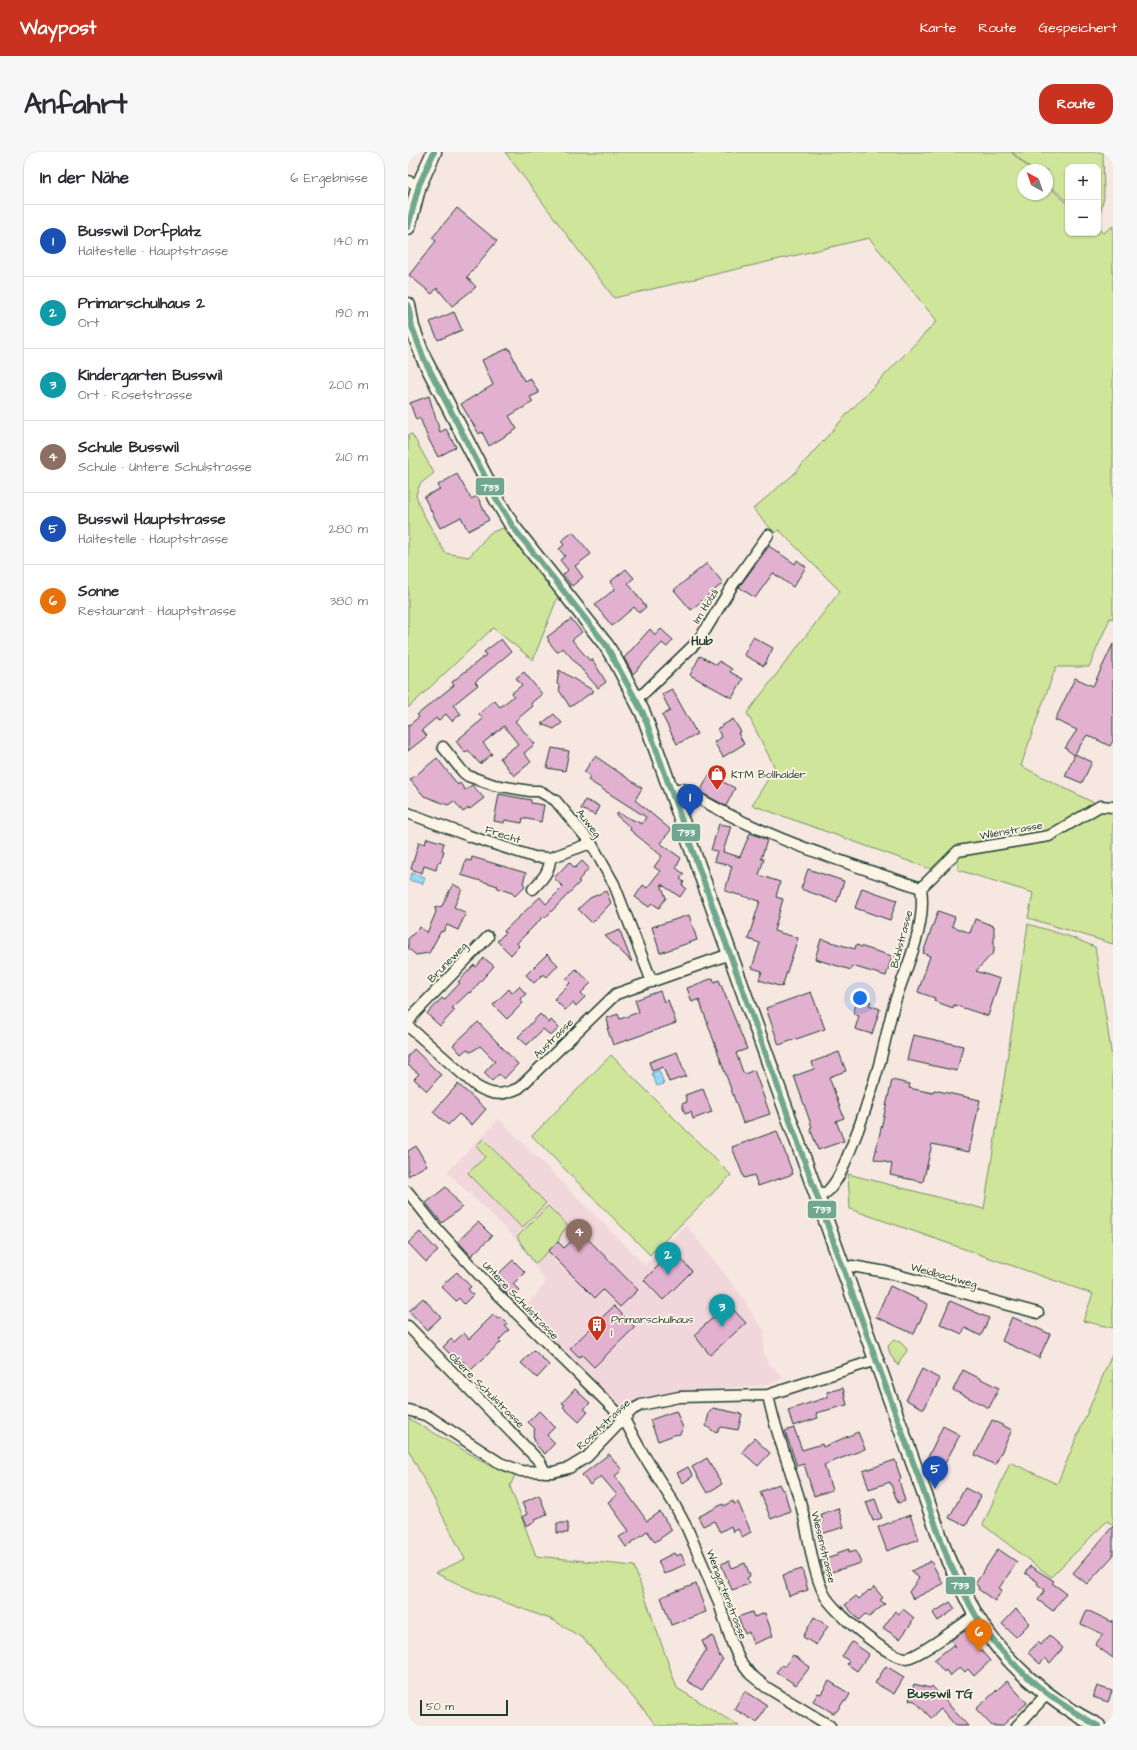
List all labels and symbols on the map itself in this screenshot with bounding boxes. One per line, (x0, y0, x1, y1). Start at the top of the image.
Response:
north arrow (1017, 164, 1053, 200)
line badge: 733 (475, 477, 505, 496)
text: 733 (480, 480, 499, 495)
street label: Im Hölzli (689, 586, 722, 626)
district label: Hub (691, 632, 714, 650)
shop icon: KTM Bollhalder (706, 763, 728, 791)
place label: KTM Bollhalder (731, 767, 806, 782)
pin: 1 (677, 784, 703, 817)
street label: Auweg (572, 806, 605, 842)
street label: Wilenstrasse (978, 818, 1044, 843)
street label: Frecht (483, 822, 523, 847)
line badge: 733 (671, 823, 701, 842)
text: 733 (676, 825, 695, 840)
street label: Bühlstrasse (887, 909, 916, 970)
street label: Bruneweg (424, 938, 472, 987)
your location (850, 988, 870, 1008)
street label: Austrasse (530, 1015, 577, 1062)
line badge: 733 (807, 1200, 837, 1219)
text: 733 (812, 1202, 831, 1217)
pin: 4 (566, 1219, 592, 1252)
pin: 2 (655, 1242, 681, 1275)
street label: Untere Schulstrasse (479, 1258, 562, 1343)
street label: Weidbachweg (909, 1259, 979, 1293)
pin: 3 (709, 1294, 735, 1327)
place label: Primarschulhaus 1 (611, 1312, 694, 1340)
building icon: Primarschulhaus 1 (586, 1314, 608, 1342)
street label: Obere Schulstrasse (446, 1349, 528, 1432)
street label: Rosetstrasse (573, 1395, 634, 1453)
pin: 5 (922, 1456, 948, 1489)
street label: Wiesenstrasse (807, 1510, 840, 1585)
street label: Weingartenstrasse (702, 1547, 751, 1642)
line badge: 733 (945, 1576, 976, 1595)
text: 733 (950, 1578, 969, 1593)
pin: 6 (966, 1619, 992, 1652)
district label: Busswil TG (907, 1685, 973, 1703)
scale bar (420, 1698, 508, 1717)

